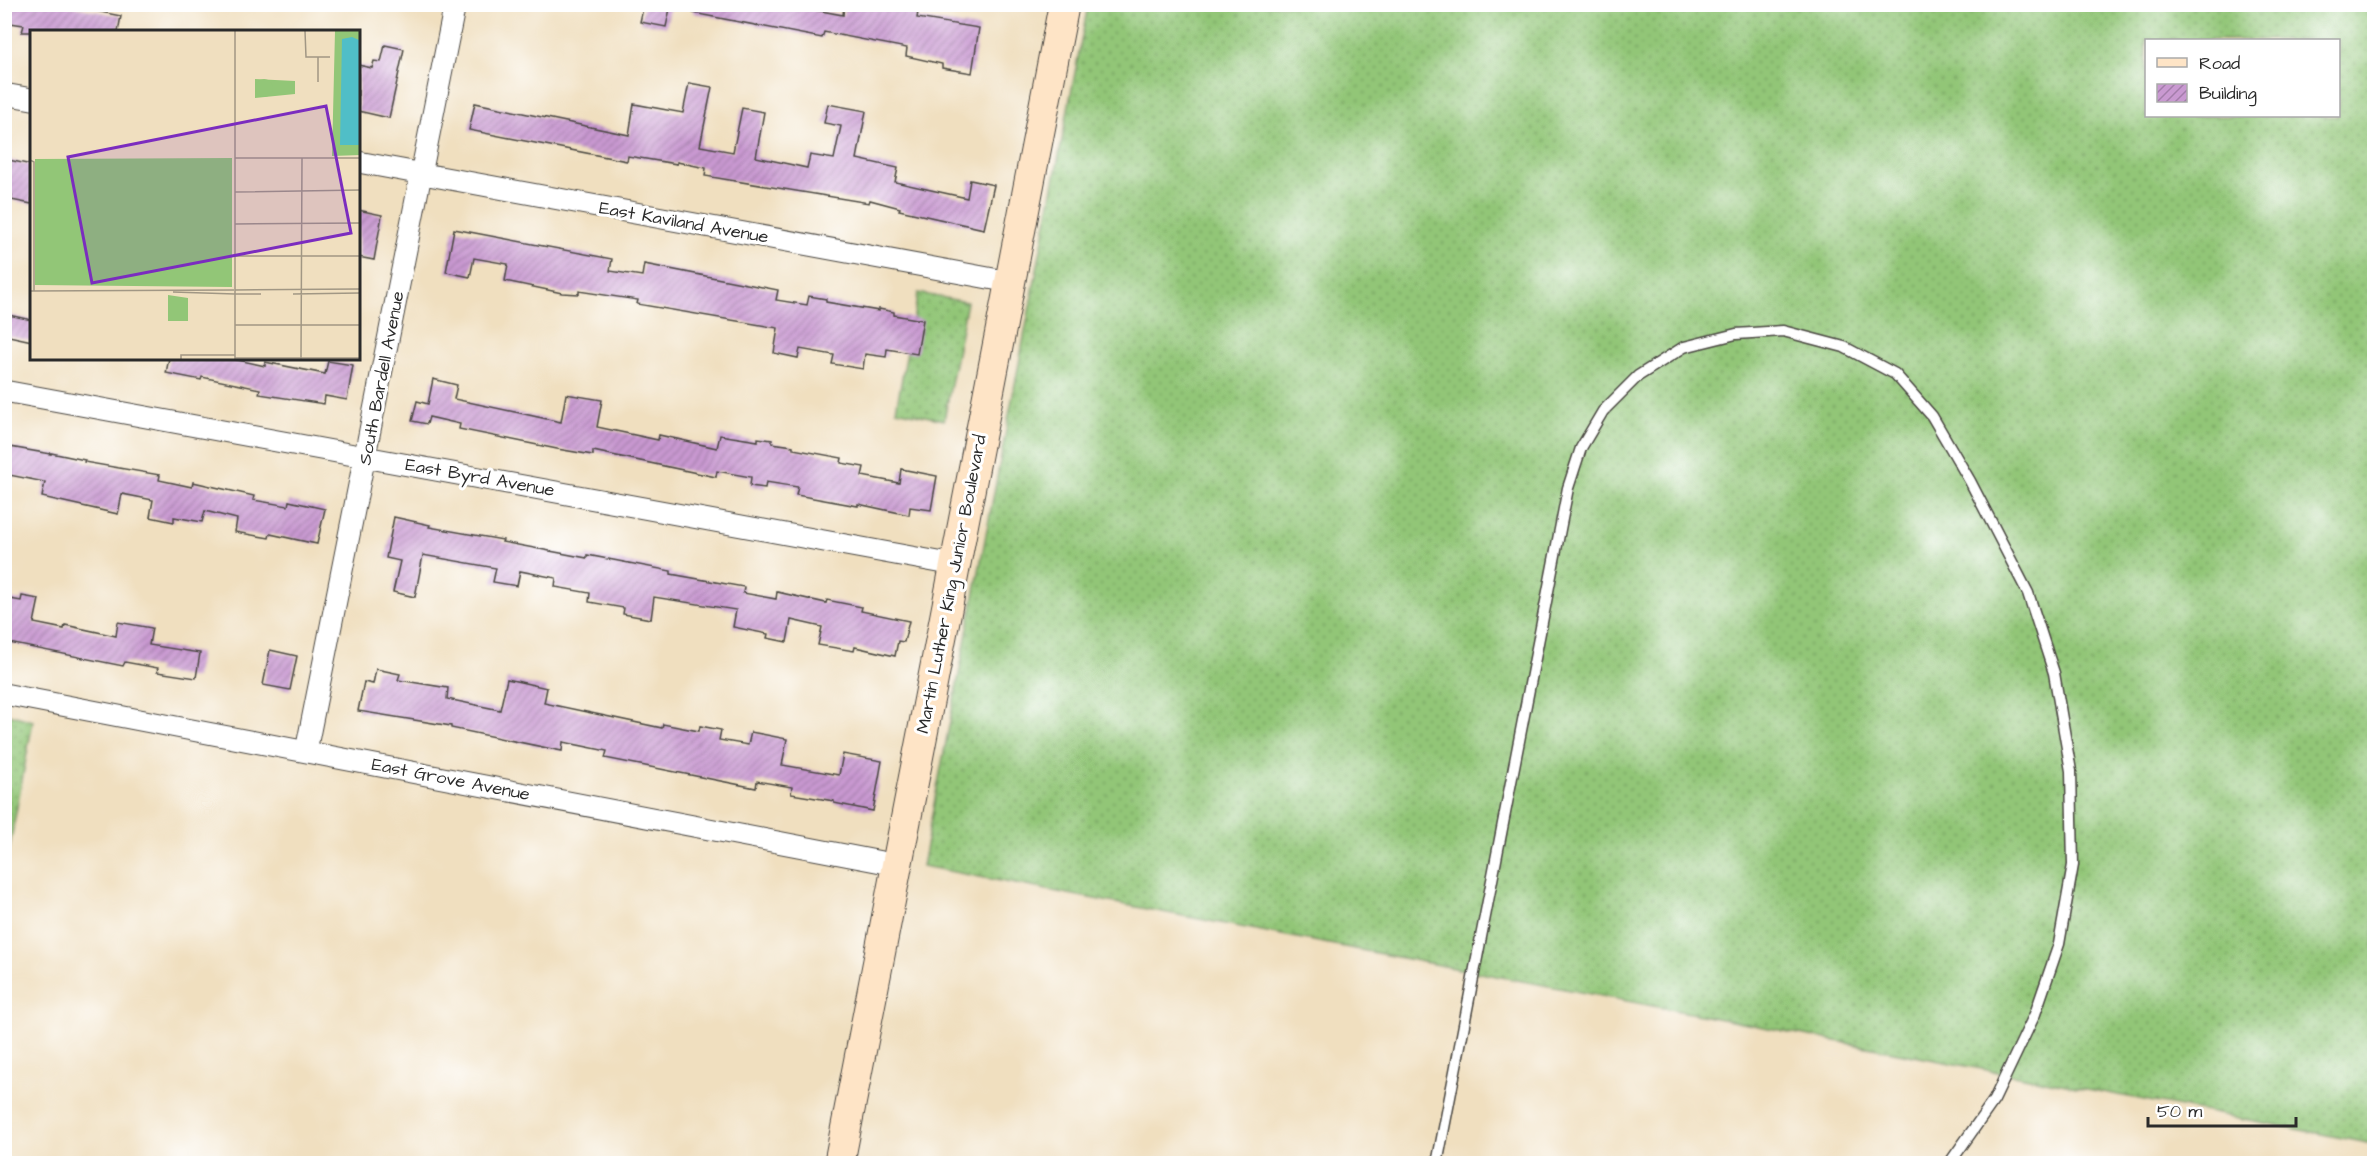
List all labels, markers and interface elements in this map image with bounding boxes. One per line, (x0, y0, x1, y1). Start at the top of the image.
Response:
inset map (30, 30, 360, 360)
legend (2145, 39, 2340, 117)
text: Road (2199, 51, 2240, 76)
text: Building (2199, 81, 2257, 107)
street label: East Kaviland Avenue (597, 195, 771, 250)
street label: South Bardell Avenue (352, 289, 411, 467)
street label: Martin Luther King Junior Boulevard (910, 433, 994, 736)
street label: East Byrd Avenue (403, 452, 557, 504)
street label: East Grove Avenue (370, 752, 532, 807)
scale bar (2148, 1090, 2296, 1128)
text: 50 m (2157, 1099, 2202, 1124)

